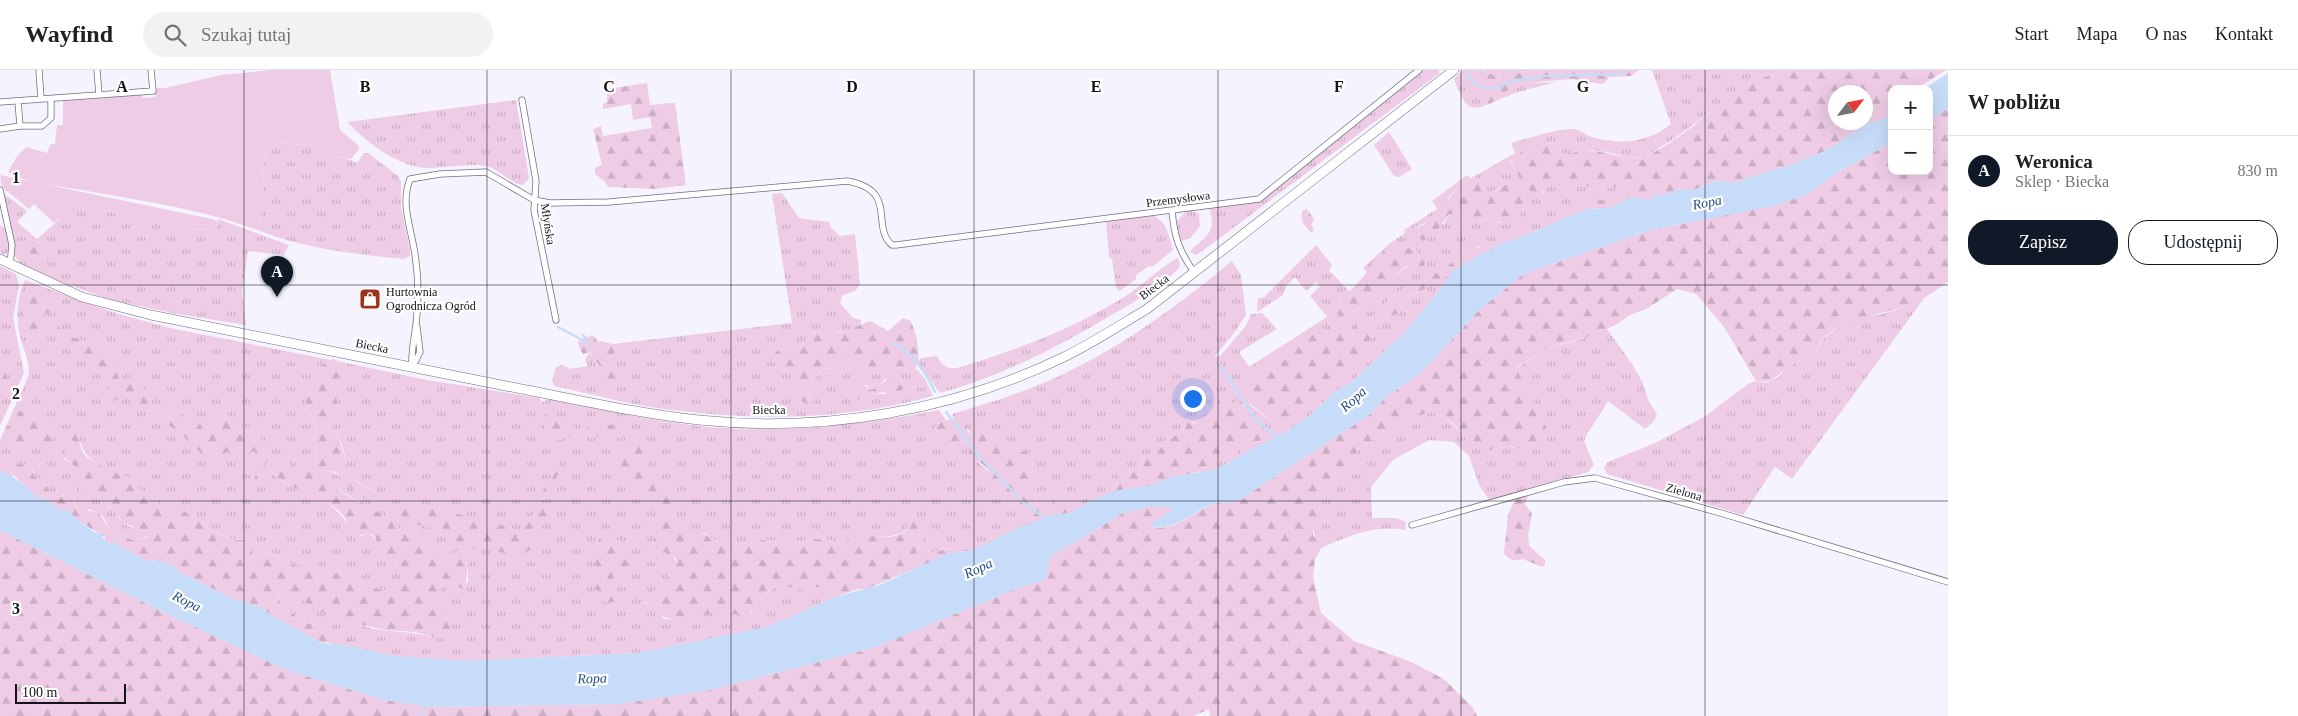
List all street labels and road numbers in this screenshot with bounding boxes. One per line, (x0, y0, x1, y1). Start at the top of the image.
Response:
street label: Przemysłowa (1145, 188, 1212, 210)
street label: Młyńska (538, 202, 558, 247)
street label: Biecka (1136, 271, 1172, 303)
street label: Biecka (354, 336, 390, 356)
street label: Biecka (752, 403, 786, 417)
street label: Zielona (1664, 480, 1704, 504)

